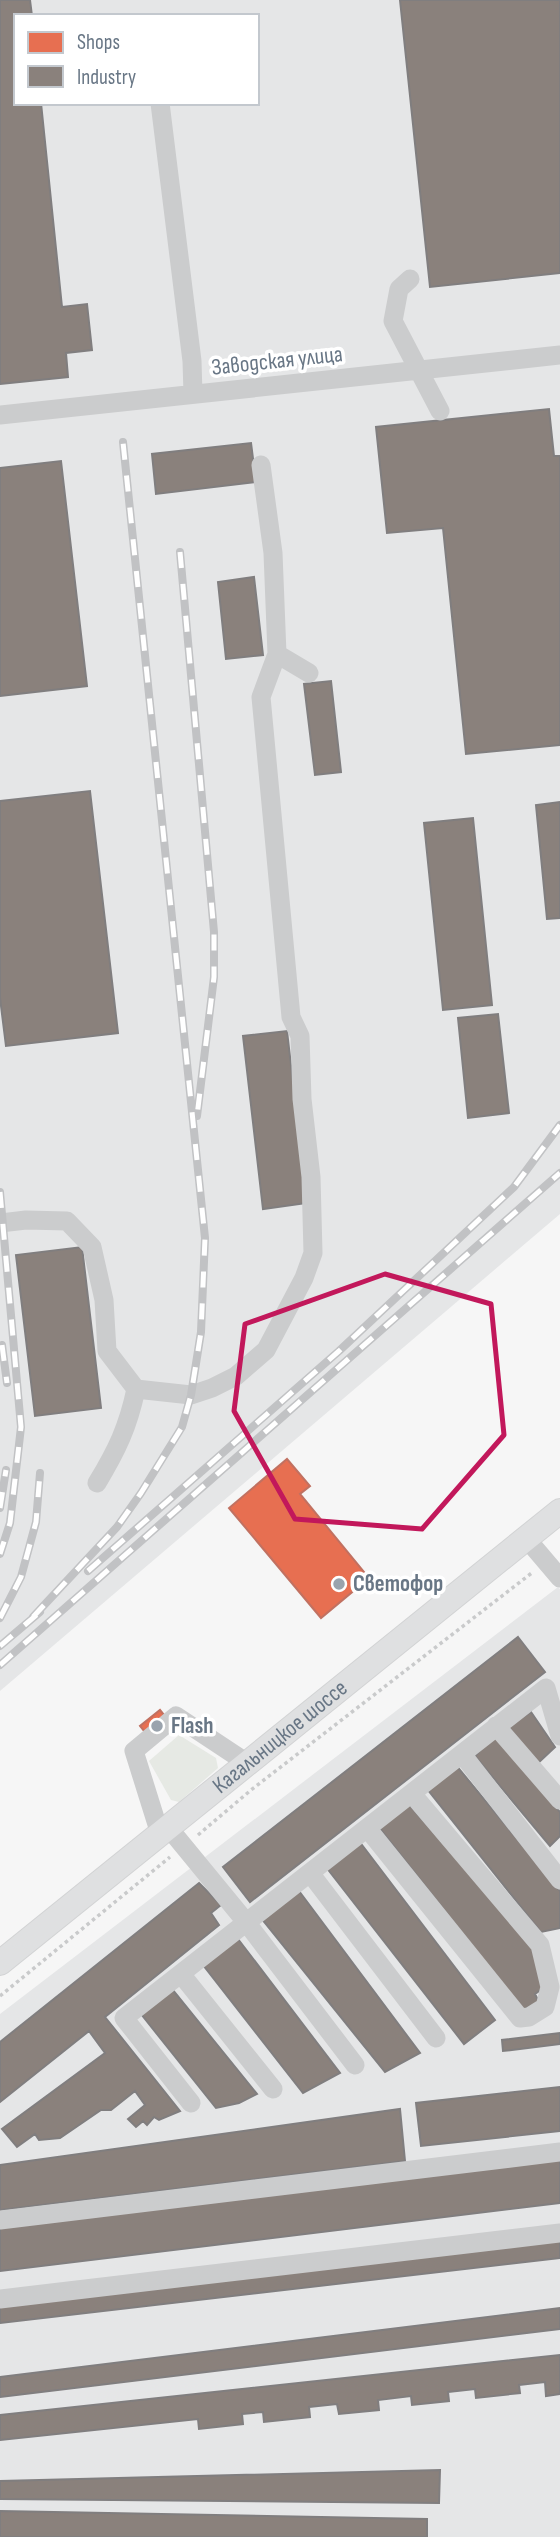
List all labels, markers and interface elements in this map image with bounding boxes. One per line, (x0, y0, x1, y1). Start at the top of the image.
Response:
legend (14, 14, 259, 105)
text: Shops (77, 30, 120, 55)
text: Industry (77, 65, 136, 90)
street label: Заводская улица (210, 340, 344, 382)
place label: Светофор (353, 1570, 443, 1598)
marker: Светофор (331, 1576, 347, 1592)
street label: Кагальницкое шоссе (207, 1674, 353, 1800)
place label: Flash (171, 1712, 214, 1740)
marker: Flash (149, 1718, 165, 1734)

